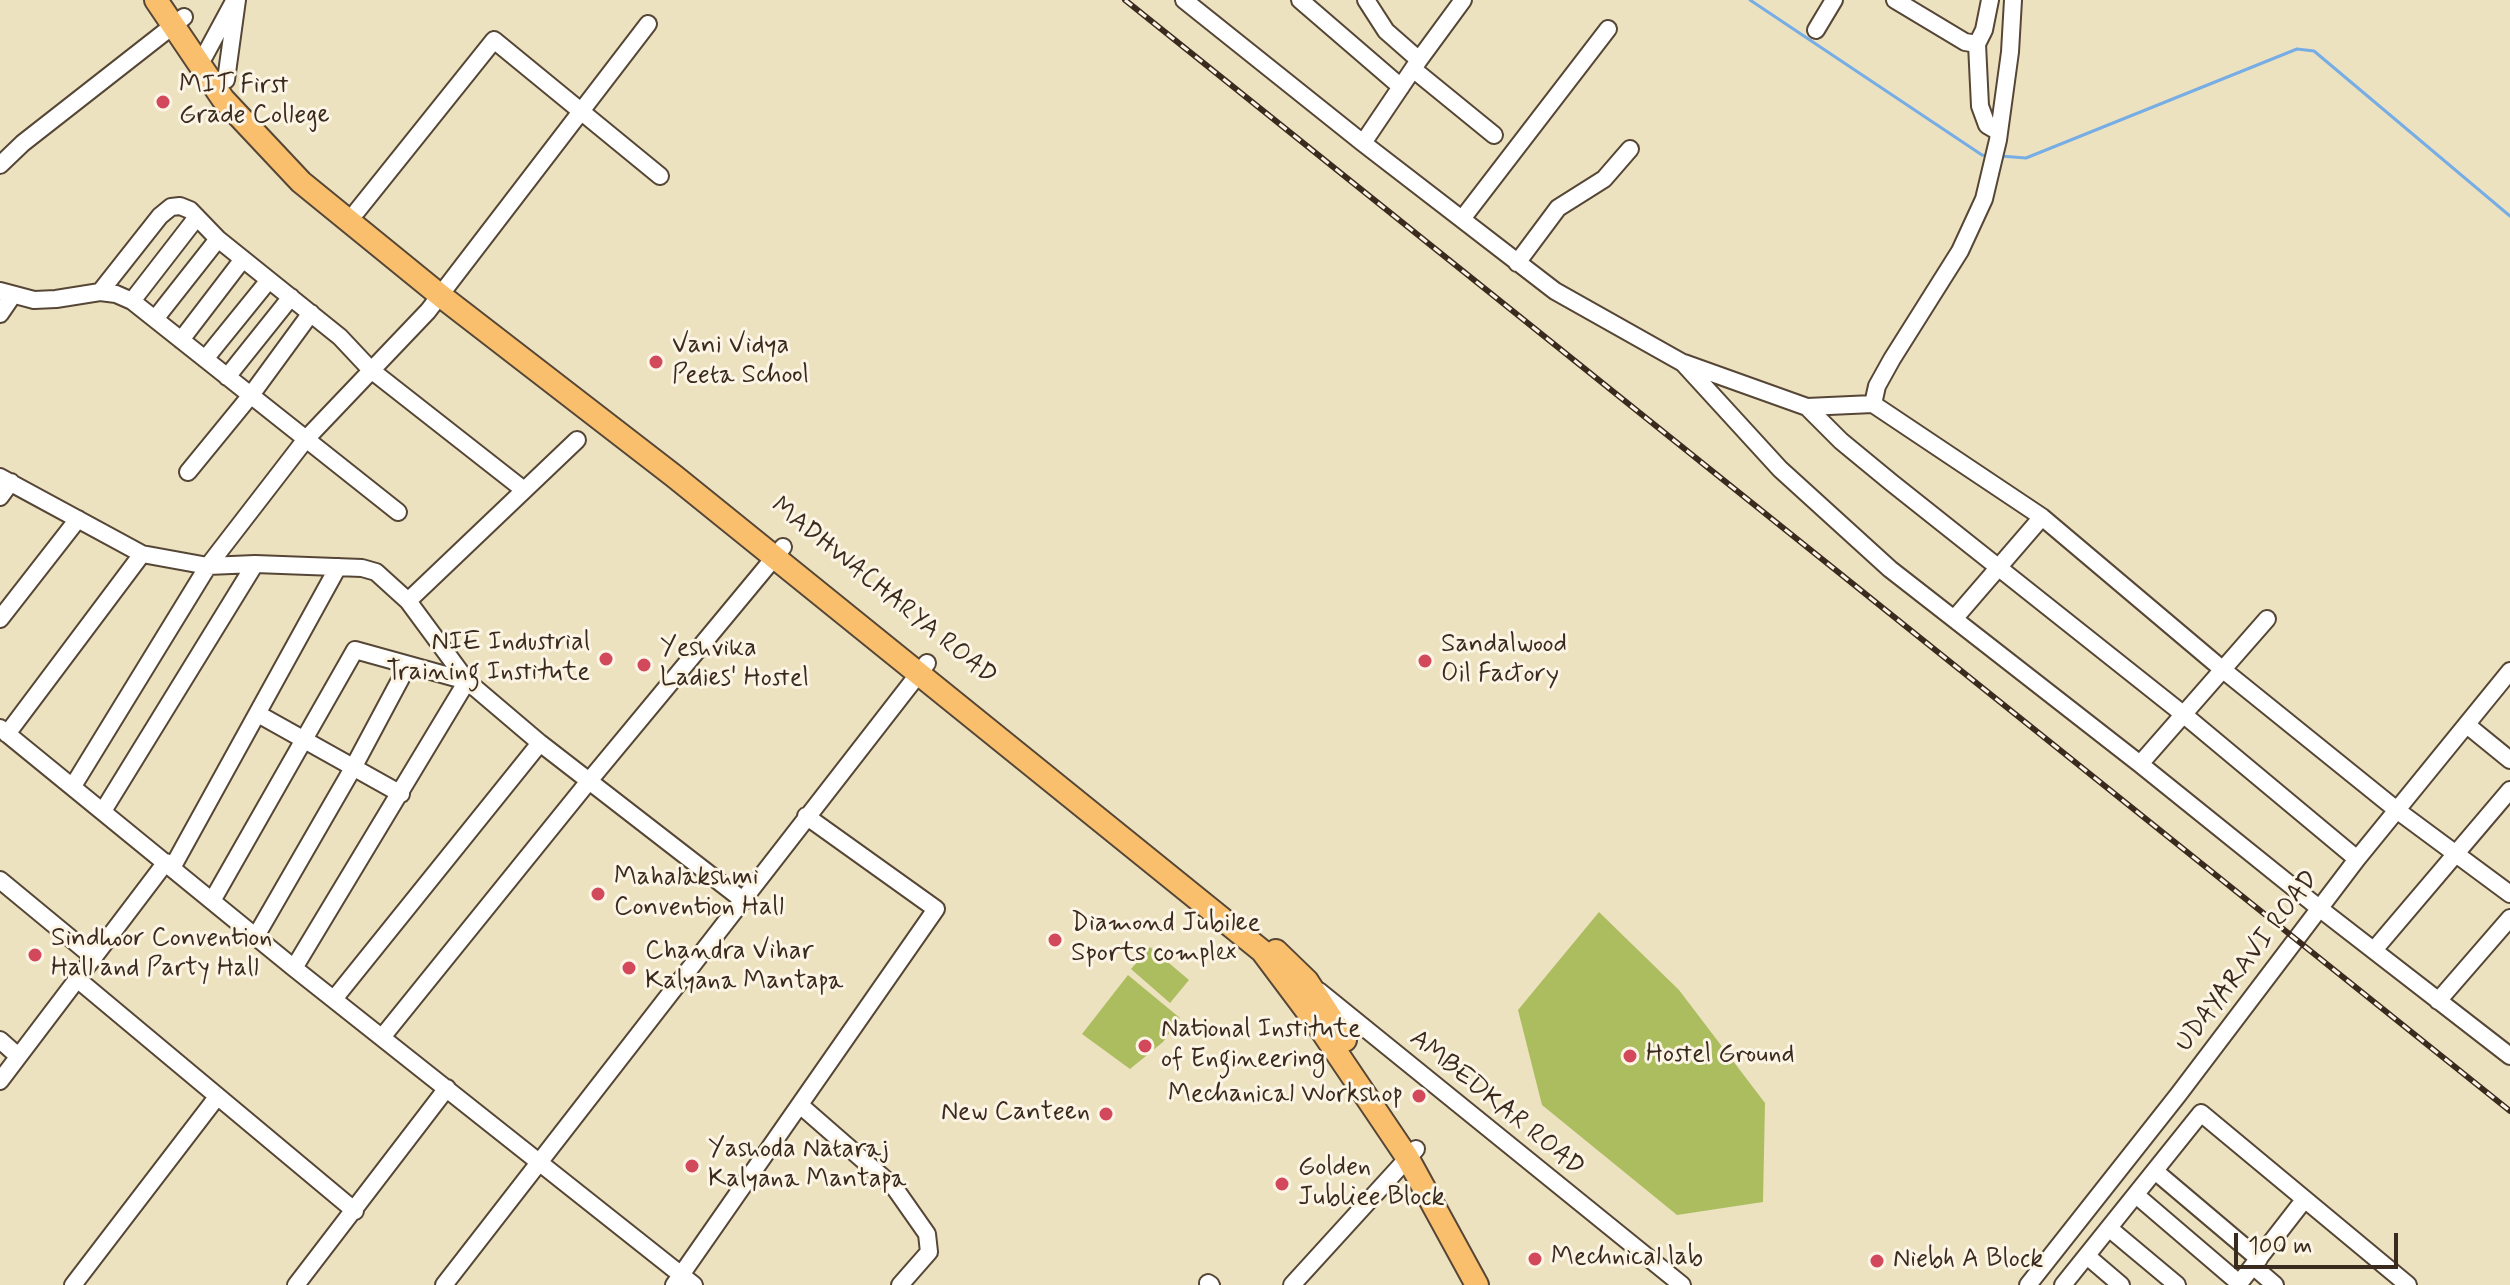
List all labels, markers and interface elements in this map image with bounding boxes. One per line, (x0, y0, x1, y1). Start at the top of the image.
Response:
place label: MIT First Grade College (179, 71, 330, 132)
marker: MIT First Grade College (154, 93, 172, 111)
place label: Vani Vidya Peeta School (672, 331, 809, 392)
marker: Vani Vidya Peeta School (647, 353, 665, 371)
street label: MADHWACHARYA ROAD (764, 491, 1002, 693)
place label: NIE Industrial Training Institute (386, 628, 590, 690)
place label: Sandalwood Oil Factory (1441, 630, 1567, 692)
place label: Yeshvika Ladies' Hostel (660, 634, 809, 696)
marker: NIE Industrial Training Institute (597, 650, 615, 668)
marker: Sandalwood Oil Factory (1416, 652, 1434, 670)
marker: Yeshvika Ladies' Hostel (635, 656, 653, 674)
place label: Mahalakshmi Convention Hall (614, 863, 784, 924)
street label: UDAYARAVI ROAD (2170, 865, 2326, 1059)
marker: Mahalakshmi Convention Hall (589, 885, 607, 903)
place label: Diamond Jubilee Sports complex (1071, 909, 1260, 970)
place label: Sindhoor Convention Hall and Party Hall (51, 924, 272, 986)
marker: Diamond Jubilee Sports complex (1046, 931, 1064, 949)
place label: Chandra Vihar Kalyana Mantapa (645, 937, 843, 998)
marker: Sindhoor Convention Hall and Party Hall (26, 946, 44, 964)
marker: Chandra Vihar Kalyana Mantapa (620, 959, 638, 977)
place label: National Institute of Engineering (1161, 1015, 1361, 1076)
street label: AMBEDKAR ROAD (1402, 1024, 1590, 1184)
marker: National Institute of Engineering (1136, 1037, 1154, 1055)
place label: Hostel Ground (1646, 1040, 1795, 1072)
marker: Hostel Ground (1621, 1047, 1639, 1065)
place label: Mechanical Workshop (1168, 1080, 1403, 1112)
marker: Mechanical Workshop (1410, 1087, 1428, 1105)
place label: New Canteen (941, 1098, 1090, 1130)
marker: New Canteen (1097, 1105, 1115, 1123)
place label: Yashoda Nataraj Kalyana Mantapa (708, 1135, 906, 1196)
place label: Golden Jubliee Block (1298, 1153, 1445, 1214)
marker: Yashoda Nataraj Kalyana Mantapa (683, 1157, 701, 1175)
marker: Golden Jubliee Block (1273, 1175, 1291, 1193)
scale bar (2238, 1217, 2402, 1267)
text: 100 m (2248, 1231, 2312, 1262)
place label: Mechnical lab (1551, 1243, 1703, 1275)
place label: Niebh A Block (1893, 1245, 2043, 1277)
marker: Mechnical lab (1526, 1250, 1544, 1268)
marker: Niebh A Block (1868, 1252, 1886, 1270)

